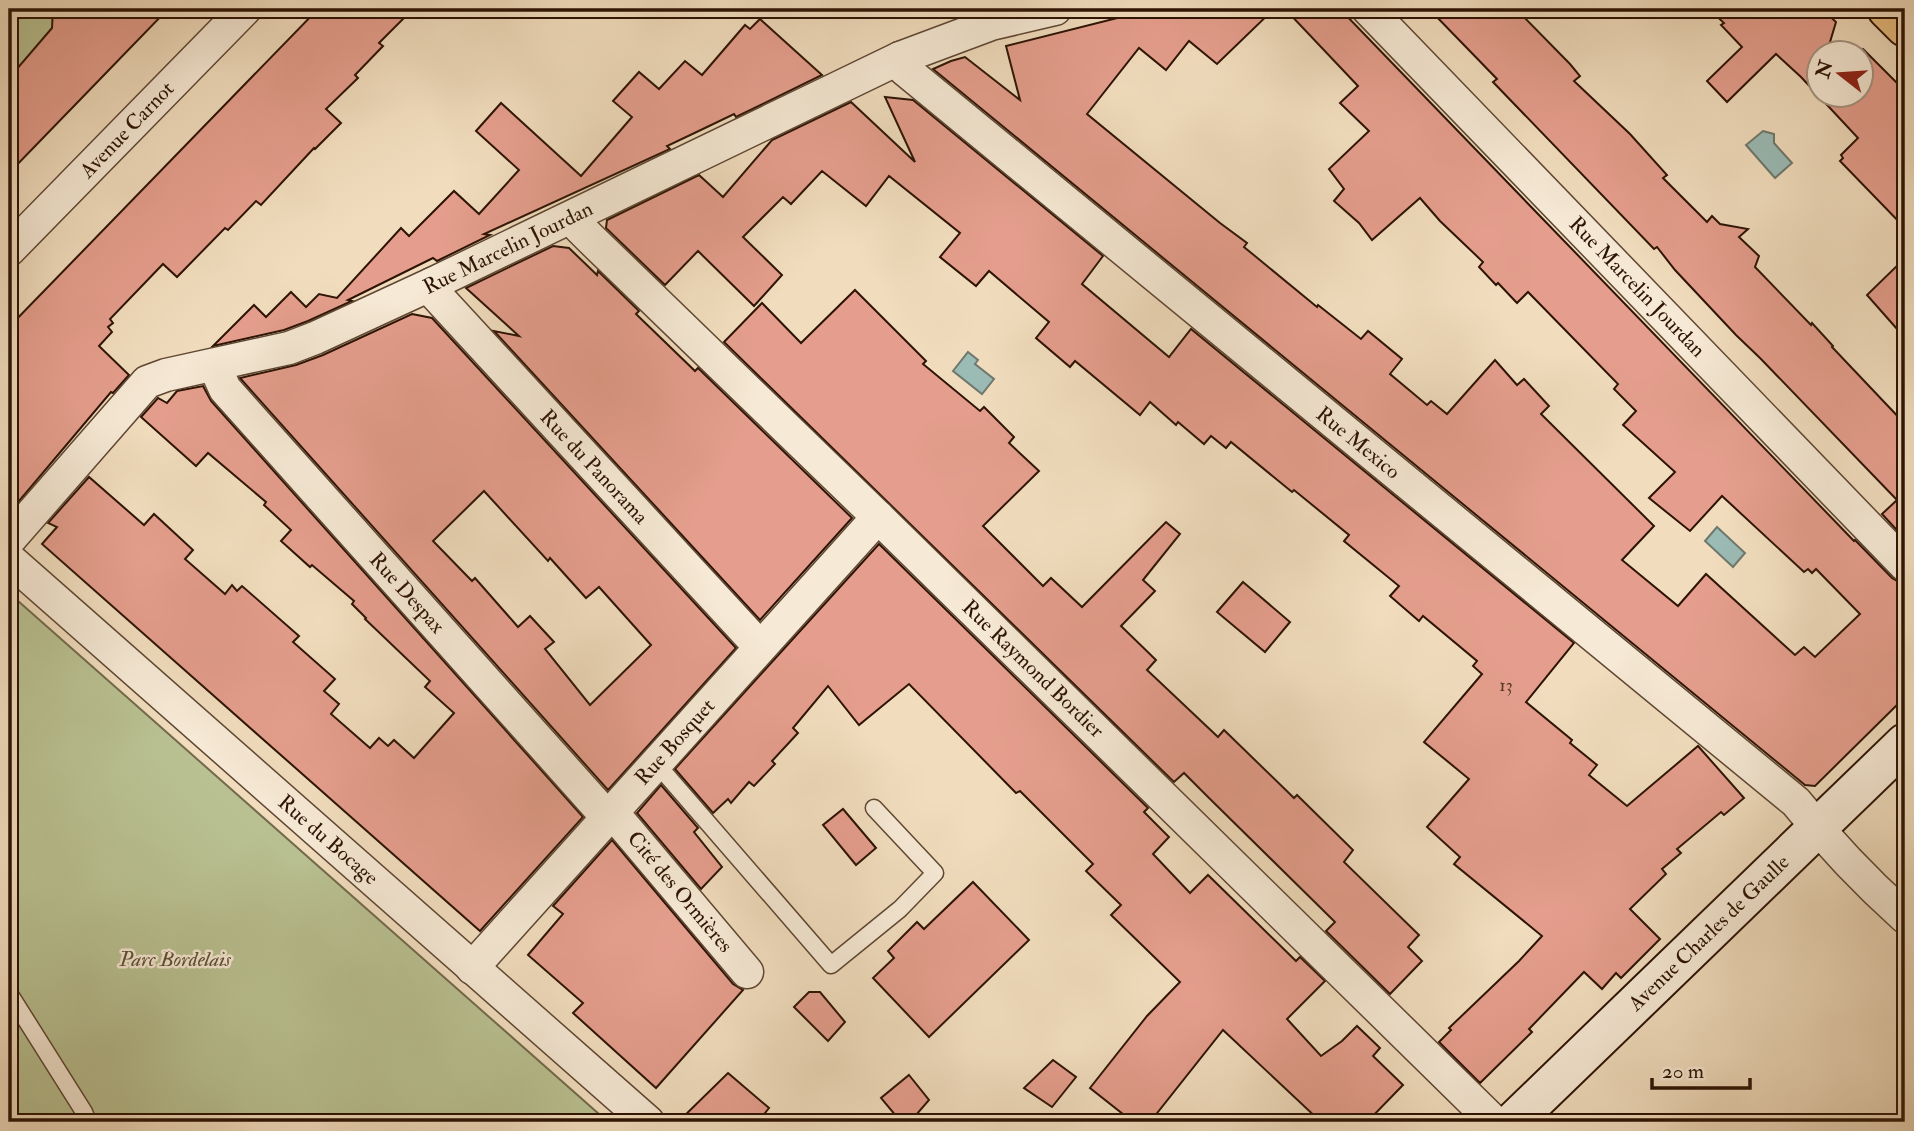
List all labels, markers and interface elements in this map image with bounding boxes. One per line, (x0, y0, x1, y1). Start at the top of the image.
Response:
north arrow (1806, 38, 1876, 108)
text: N (1810, 57, 1839, 82)
street label: Avenue Carnot (73, 76, 180, 185)
street label: Rue Marcelin Jourdan (419, 195, 597, 301)
street label: Rue Marcelin Jourdan (1563, 211, 1711, 363)
street label: Rue Mexico (1310, 401, 1406, 485)
street label: Rue du Panorama (534, 404, 654, 530)
street label: Rue Despax (363, 547, 451, 640)
street label: Rue Raymond Bordier (956, 594, 1110, 744)
house number: 13 (1499, 674, 1513, 697)
street label: Rue Bosquet (629, 693, 721, 791)
street label: Rue du Bocage (272, 789, 384, 891)
street label: Cité des Ormières (621, 826, 739, 958)
street label: Avenue Charles de Gaulle (1622, 849, 1795, 1018)
park label: Parc Bordelais (118, 946, 232, 973)
scale bar (1652, 1047, 1750, 1091)
text: 20 m (1662, 1058, 1704, 1085)

